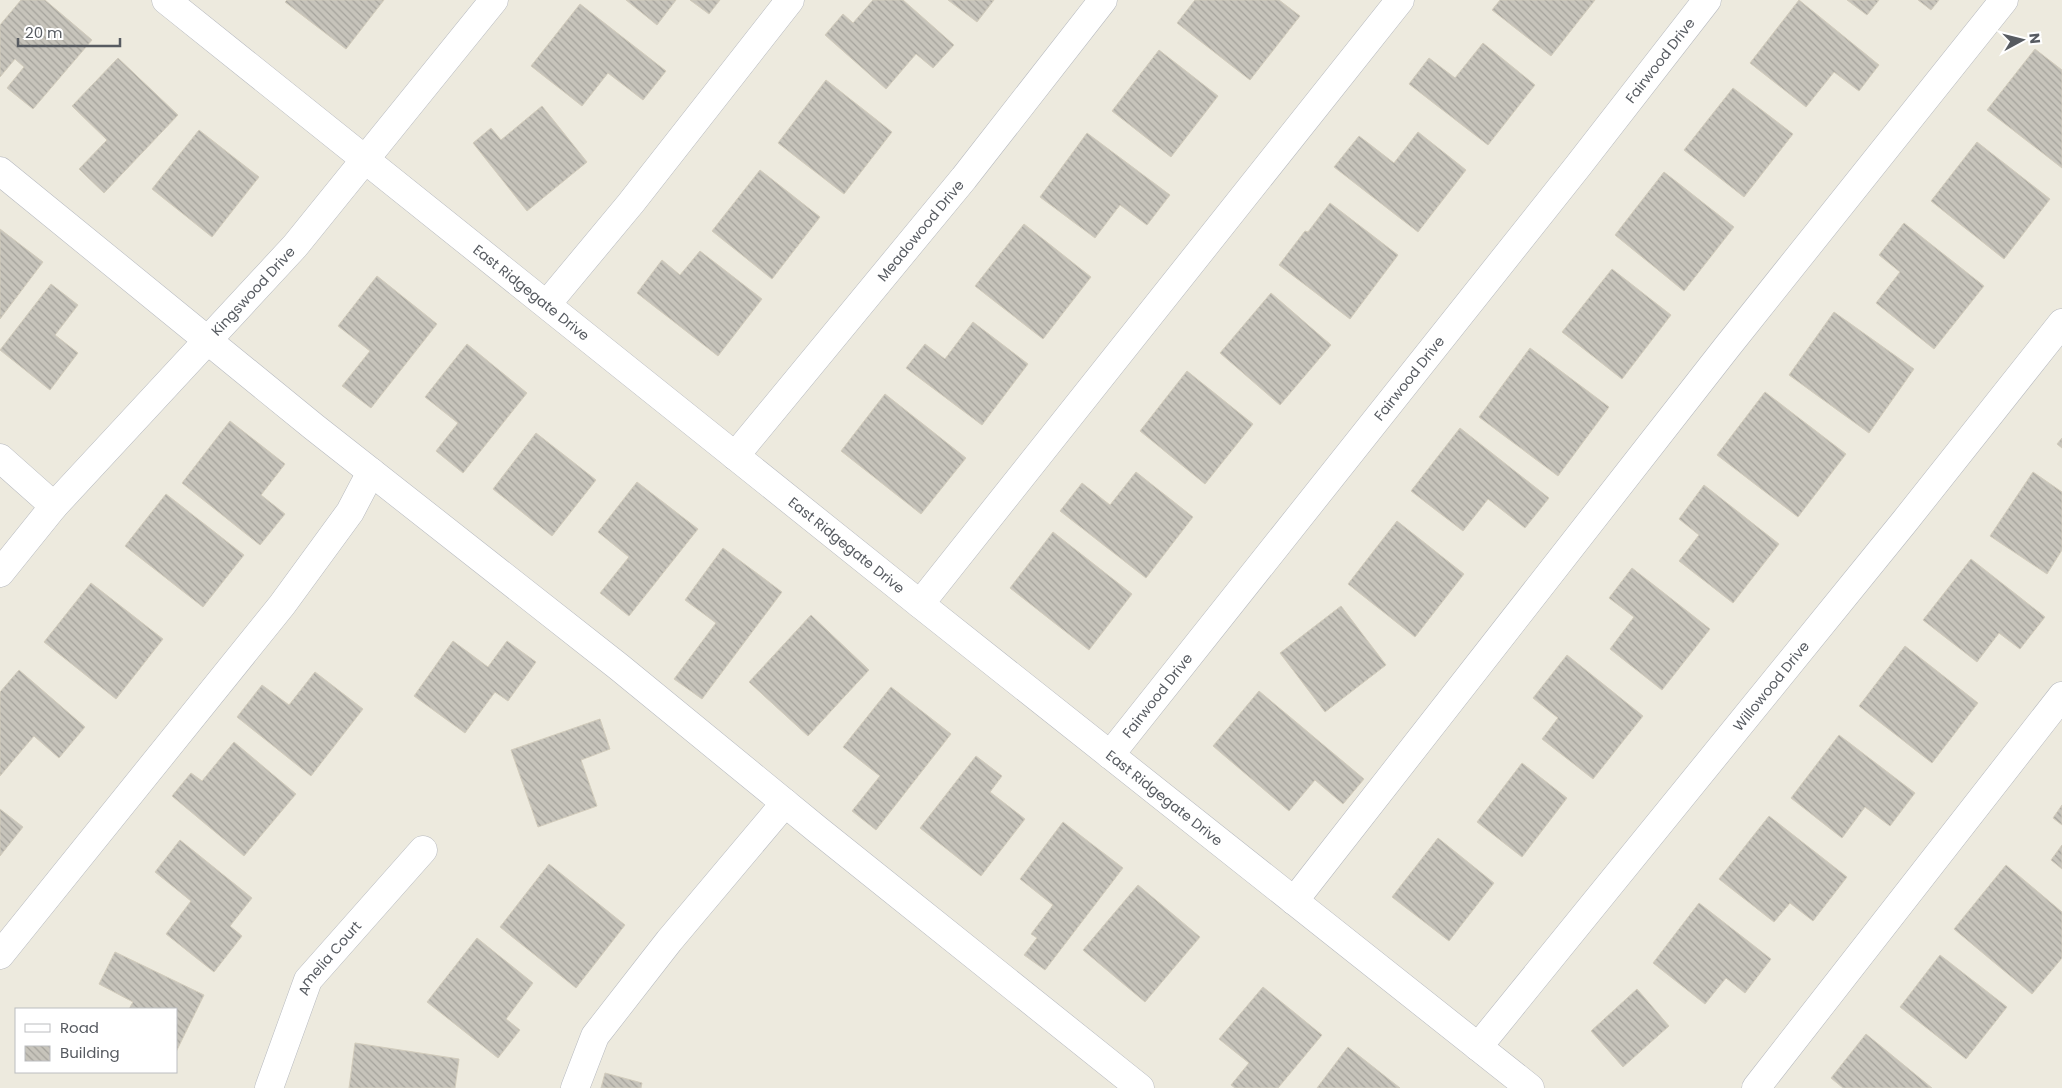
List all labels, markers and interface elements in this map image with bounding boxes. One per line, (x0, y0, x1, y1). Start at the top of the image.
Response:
street label: Fairwood Drive (1621, 13, 1700, 107)
scale bar (18, 15, 120, 47)
north arrow (1997, 15, 2047, 65)
text: 20 m (25, 22, 63, 43)
text: N (2024, 32, 2045, 45)
street label: Meadowood Drive (873, 175, 969, 286)
street label: East Ridgegate Drive (469, 240, 594, 346)
street label: Kingswood Drive (207, 242, 300, 340)
street label: Fairwood Drive (1369, 332, 1449, 425)
street label: East Ridgegate Drive (784, 492, 909, 598)
street label: Willowood Drive (1728, 636, 1814, 735)
street label: Fairwood Drive (1117, 649, 1197, 742)
street label: East Ridgegate Drive (1102, 745, 1227, 851)
street label: Amelia Court (293, 916, 366, 998)
legend (15, 1008, 178, 1073)
text: Road (60, 1017, 99, 1038)
text: Building (60, 1042, 120, 1063)

